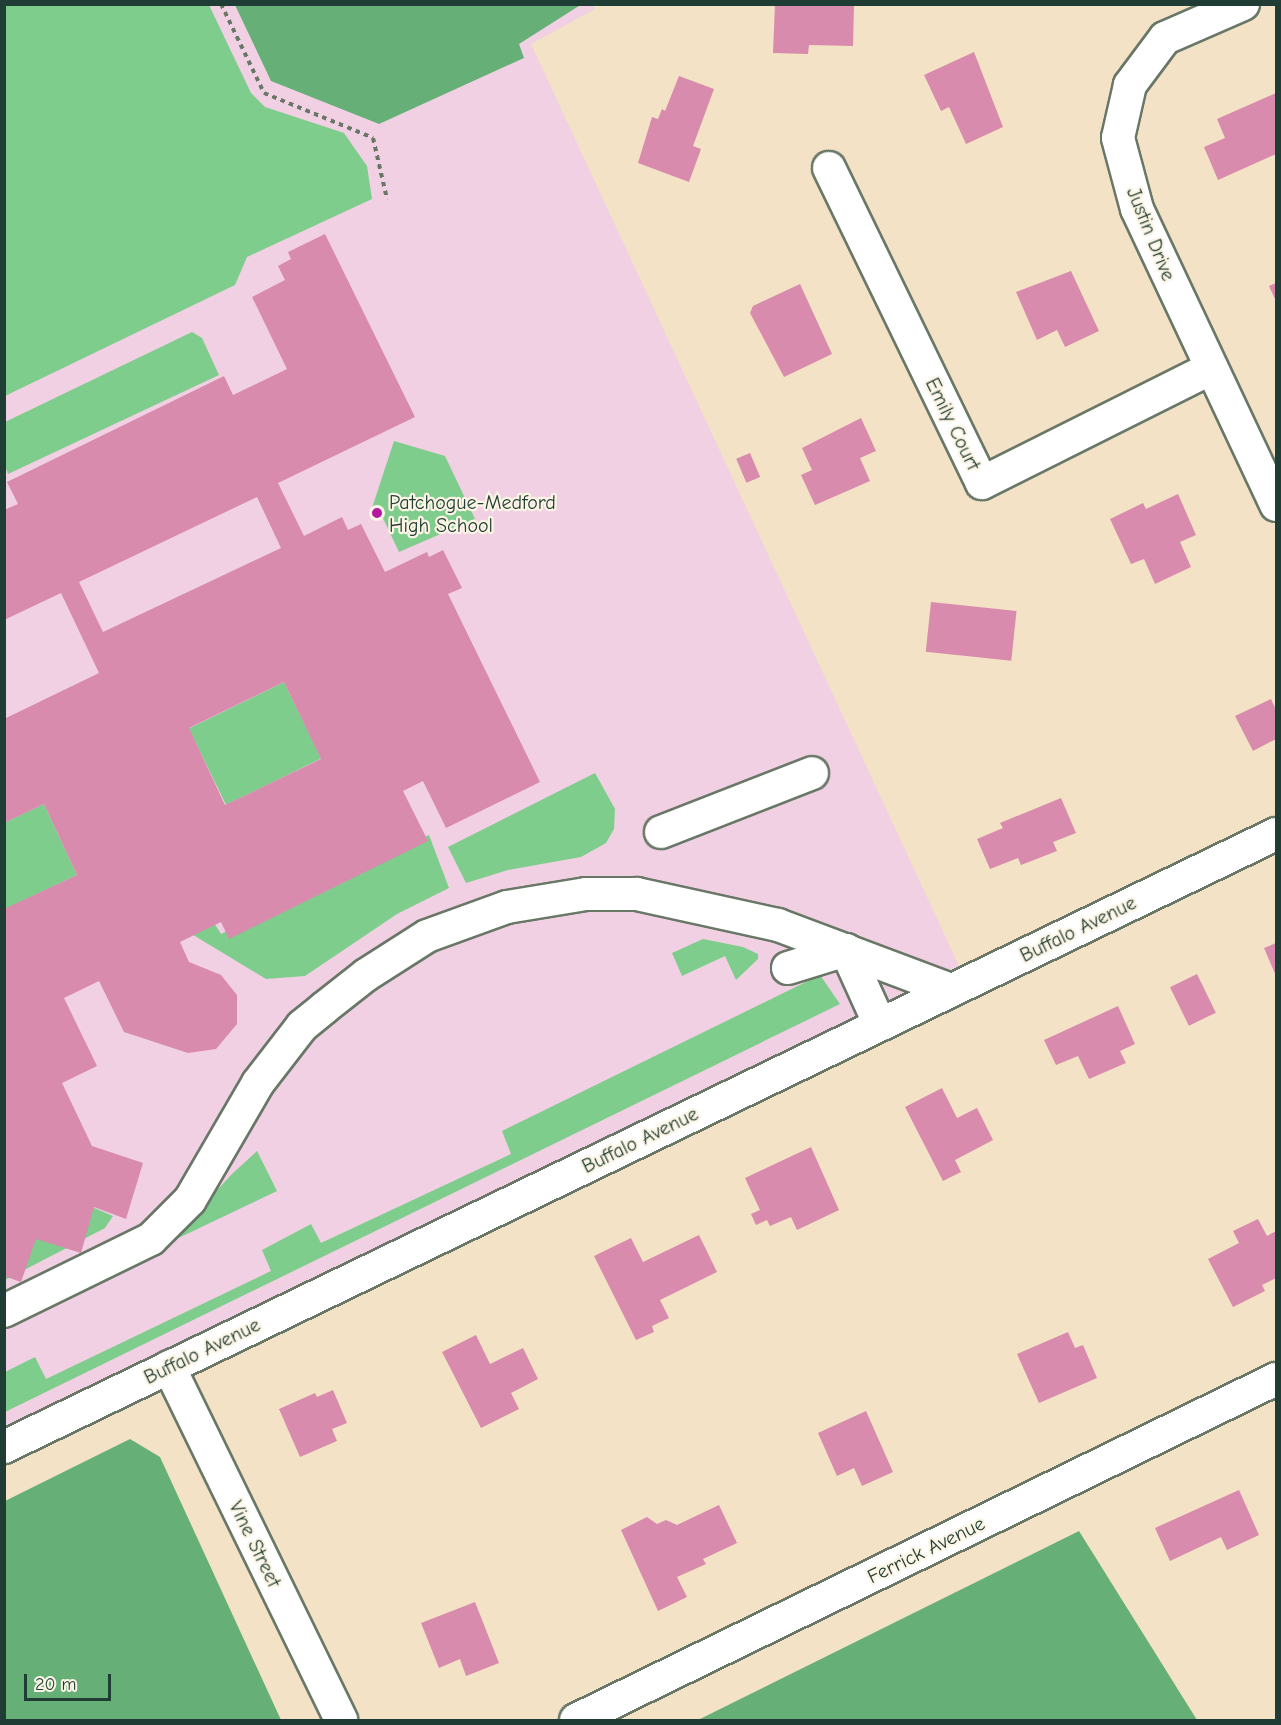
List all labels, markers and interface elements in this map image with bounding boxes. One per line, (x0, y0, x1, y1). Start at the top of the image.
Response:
street label: Justin Drive (1121, 184, 1181, 284)
street label: Emily Court (920, 374, 986, 474)
place label: Patchogue-Medford High School (389, 490, 556, 537)
marker: Patchogue-Medford High School (370, 506, 384, 520)
street label: Buffalo Avenue (1016, 891, 1140, 967)
street label: Buffalo Avenue (578, 1102, 702, 1178)
street label: Buffalo Avenue (140, 1313, 264, 1389)
street label: Vine Street (224, 1497, 286, 1591)
street label: Ferrick Avenue (863, 1511, 989, 1589)
scale bar (27, 1662, 114, 1700)
text: 20 m (35, 1674, 76, 1695)

